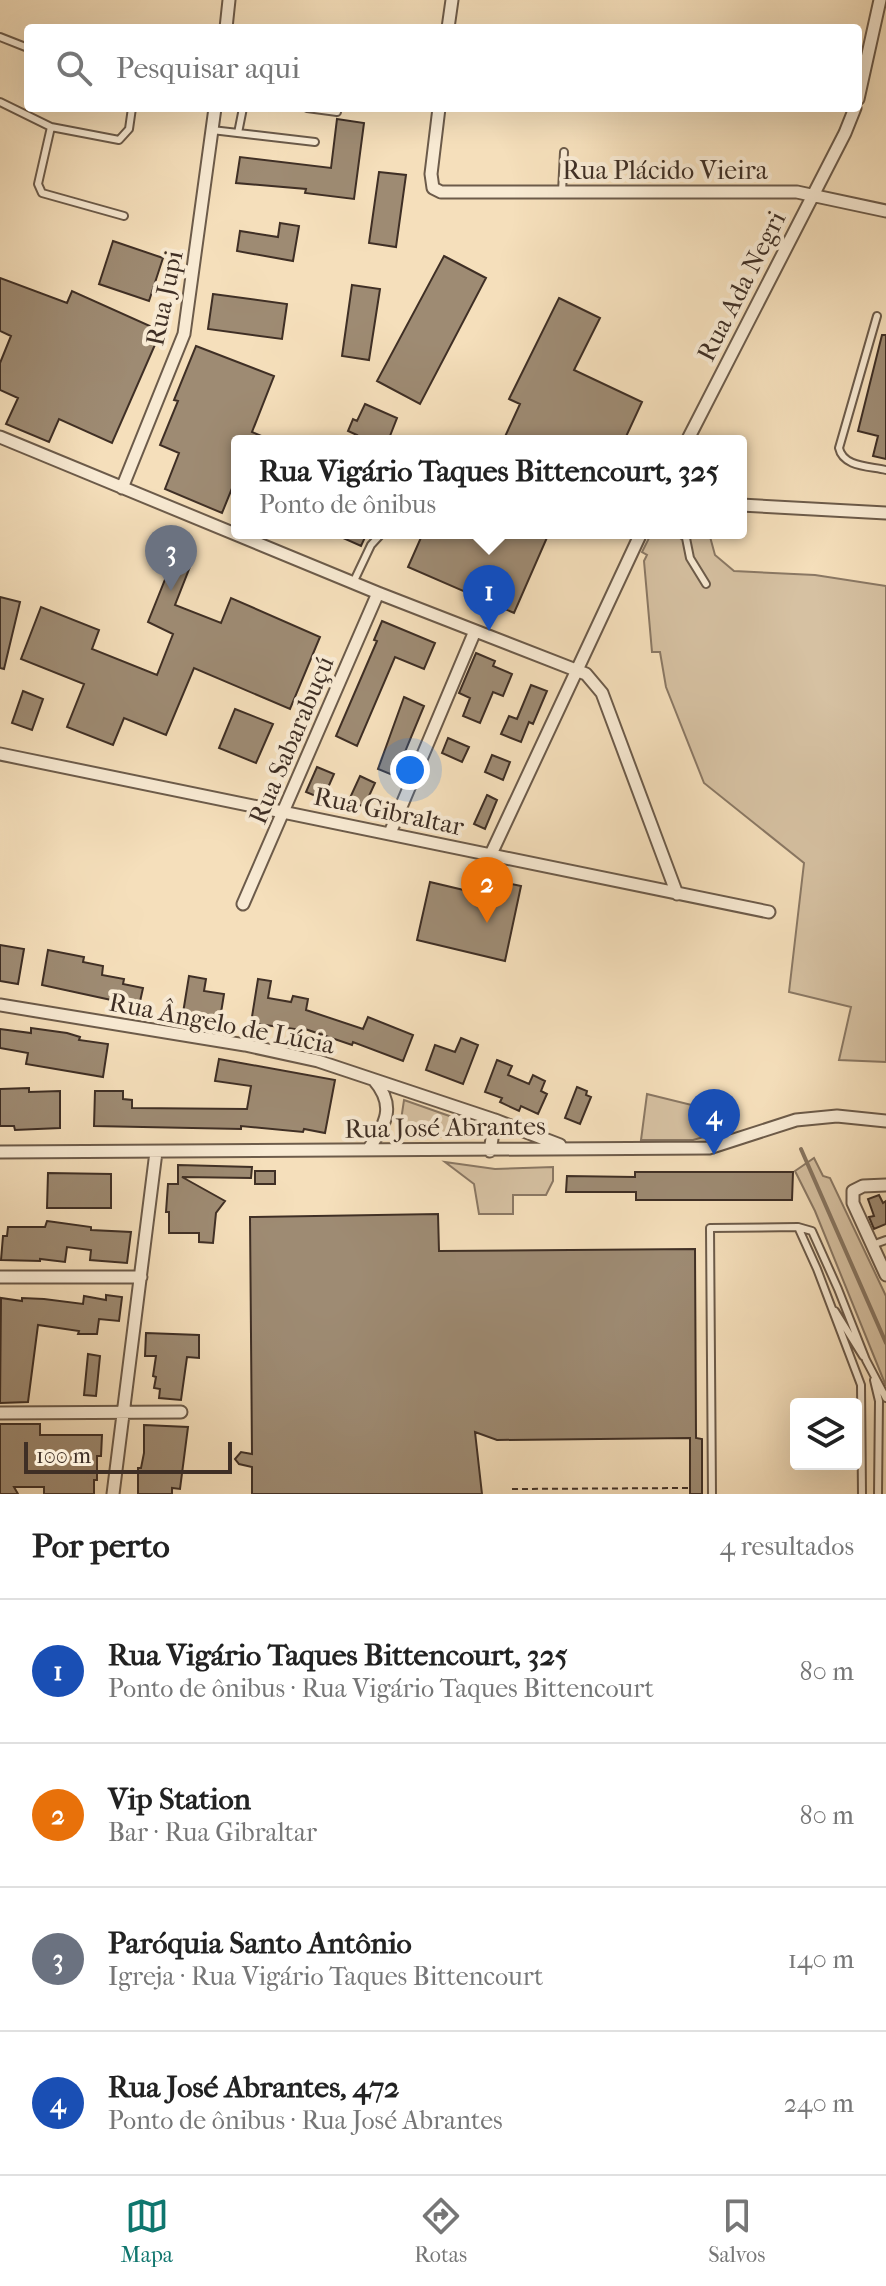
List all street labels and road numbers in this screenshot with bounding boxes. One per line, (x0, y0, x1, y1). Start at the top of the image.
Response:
street label: Rua Plácido Vieira (562, 155, 769, 186)
street label: Rua Ada Negri (690, 206, 793, 366)
street label: Rua Jupi (139, 247, 190, 349)
street label: Rua Sabarabuçú (242, 651, 341, 829)
street label: Rua Gibraltar (311, 780, 467, 843)
street label: Rua Ângelo de Lúcia (106, 985, 338, 1061)
street label: Rua José Abrantes (344, 1110, 546, 1145)

